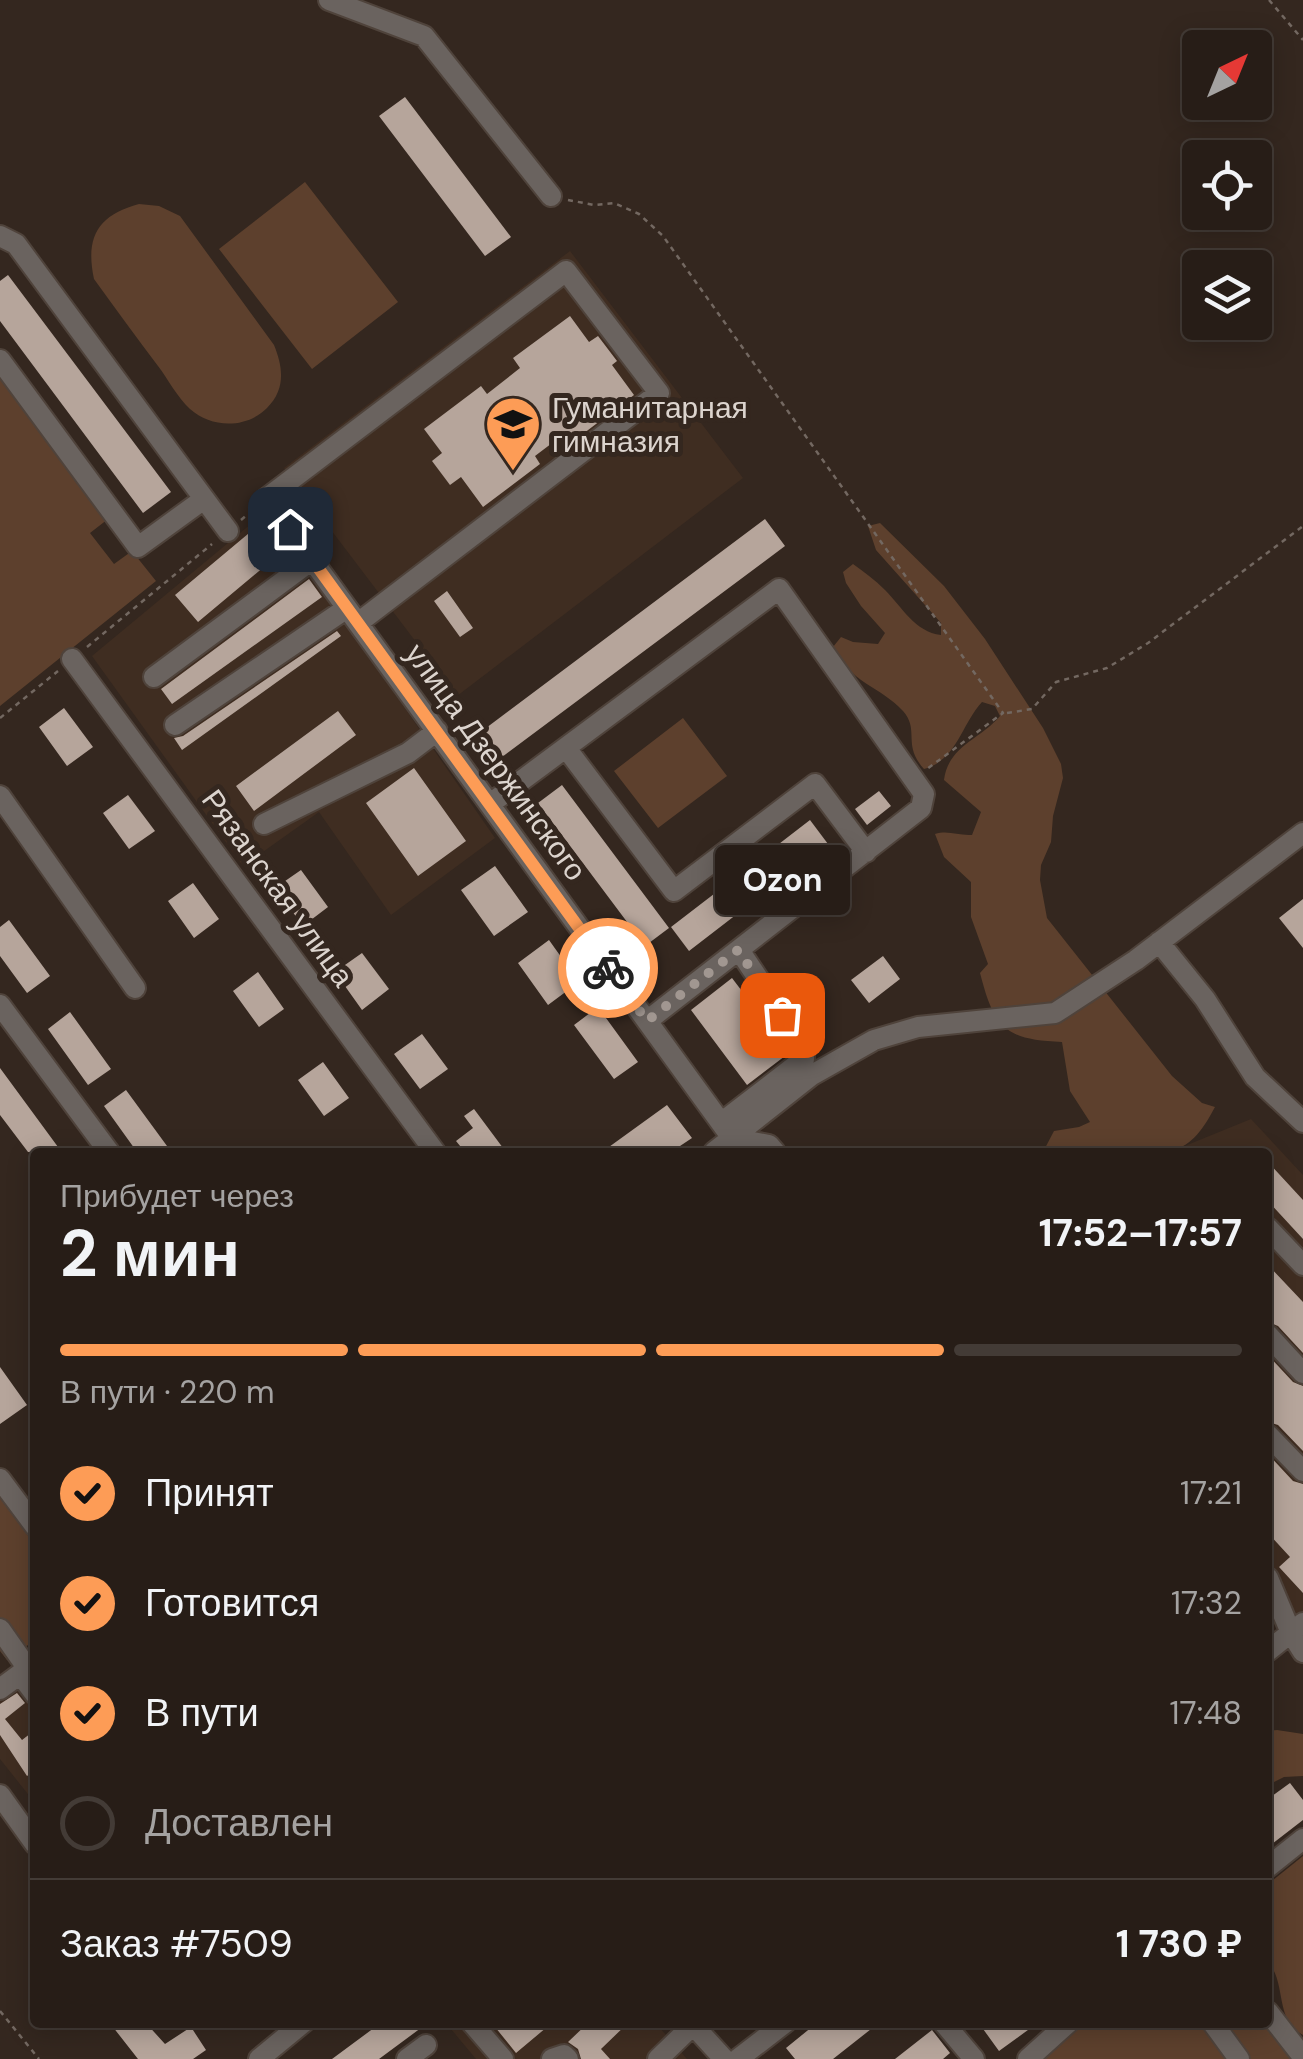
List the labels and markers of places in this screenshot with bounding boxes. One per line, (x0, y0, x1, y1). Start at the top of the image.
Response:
place label: Гуманитарная гимназия (552, 388, 748, 461)
school or university icon: Гуманитарная гимназия (483, 394, 543, 473)
pin (248, 487, 333, 572)
callout: Ozon (714, 845, 850, 915)
pin (740, 973, 825, 1058)

